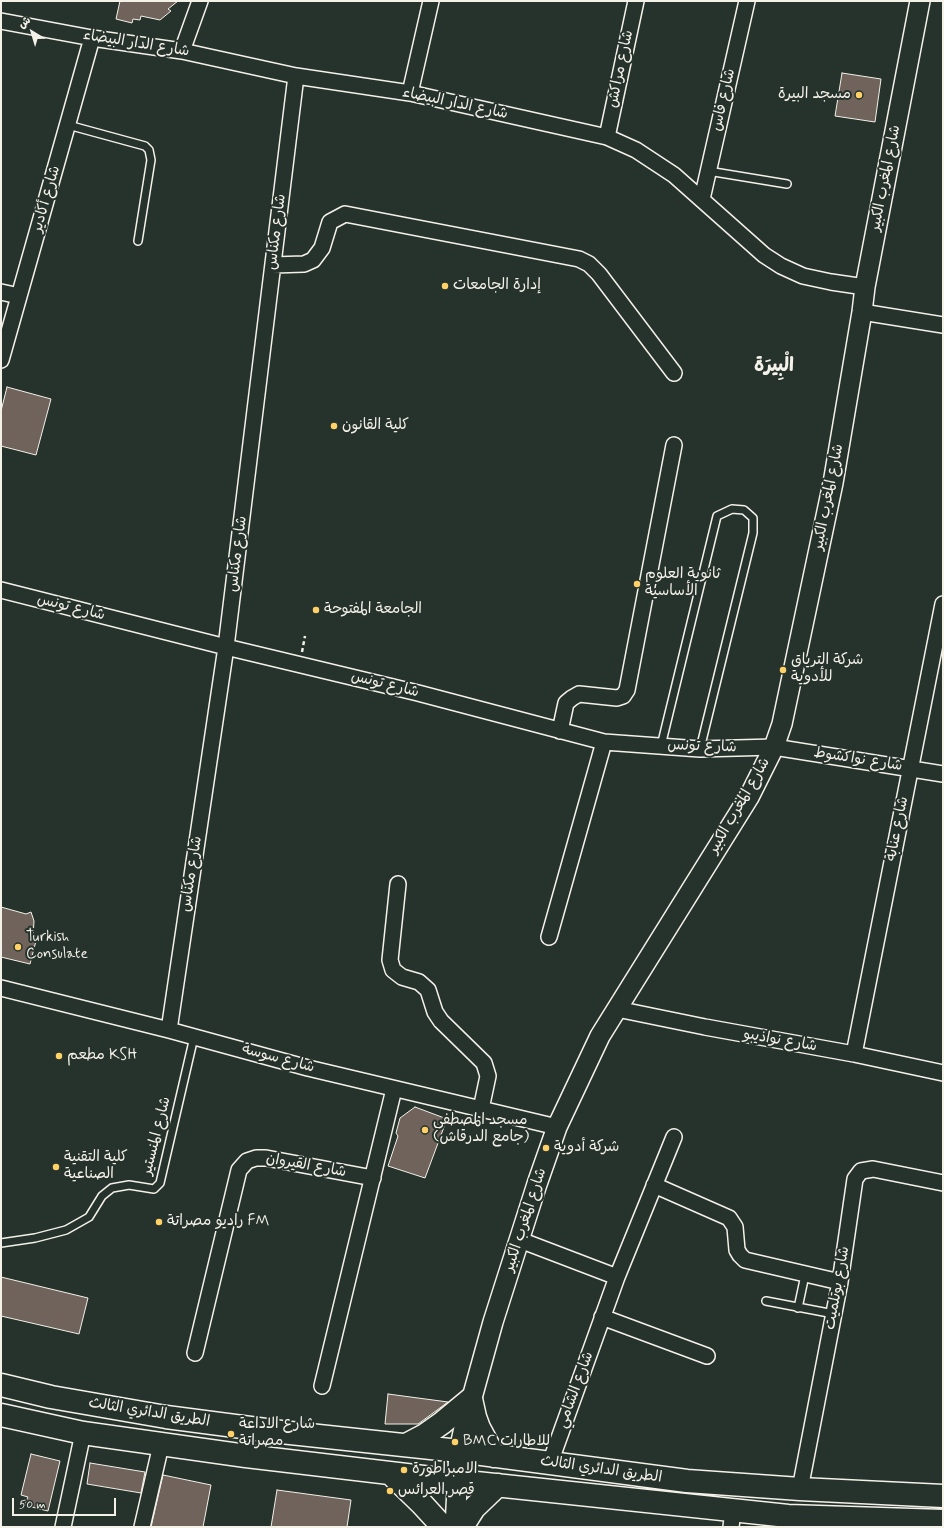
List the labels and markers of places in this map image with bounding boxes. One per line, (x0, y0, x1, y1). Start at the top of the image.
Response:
place label: مسجد البيرة (778, 86, 851, 104)
marker: مسجد البيرة (854, 90, 864, 100)
place label: إدارة الجامعات (453, 277, 541, 295)
marker: إدارة الجامعات (440, 281, 450, 291)
place label: كلية القانون (342, 417, 409, 435)
marker: كلية القانون (329, 421, 339, 431)
place label: ثانوية العلوم الأساسية (645, 566, 720, 601)
marker: ثانوية العلوم الأساسية (632, 579, 642, 589)
place label: الجامعة المفتوحة (324, 601, 422, 619)
marker: الجامعة المفتوحة (311, 605, 321, 615)
place label: شركة الترياق للأدوية (791, 652, 863, 687)
marker: شركة الترياق للأدوية (778, 665, 788, 675)
place label: Turkish Consulate (26, 929, 88, 964)
marker: Turkish Consulate (13, 942, 23, 952)
place label: مطعم KSH (67, 1047, 137, 1065)
marker: مطعم KSH (54, 1051, 64, 1061)
place label: مسجد المصطفى (جامع الدرقاش) (433, 1112, 529, 1147)
marker: مسجد المصطفى (جامع الدرقاش) (420, 1125, 430, 1135)
place label: شركة أدوية (554, 1139, 619, 1157)
marker: شركة أدوية (541, 1143, 551, 1153)
place label: كلية التقنية الصناعية (64, 1149, 128, 1184)
marker: كلية التقنية الصناعية (51, 1162, 61, 1172)
place label: راديو مصراتة FM (167, 1213, 269, 1231)
marker: راديو مصراتة FM (154, 1217, 164, 1227)
place label: شارع الاداعة مصراتة (239, 1416, 315, 1451)
marker: شارع الاداعة مصراتة (226, 1429, 236, 1439)
place label: BMC للاطارات (463, 1433, 550, 1451)
marker: BMC للاطارات (450, 1437, 460, 1447)
place label: الامبراطورة (412, 1461, 477, 1479)
marker: الامبراطورة (399, 1465, 409, 1475)
place label: قصر العرائس (398, 1482, 475, 1500)
marker: قصر العرائس (385, 1486, 395, 1496)

